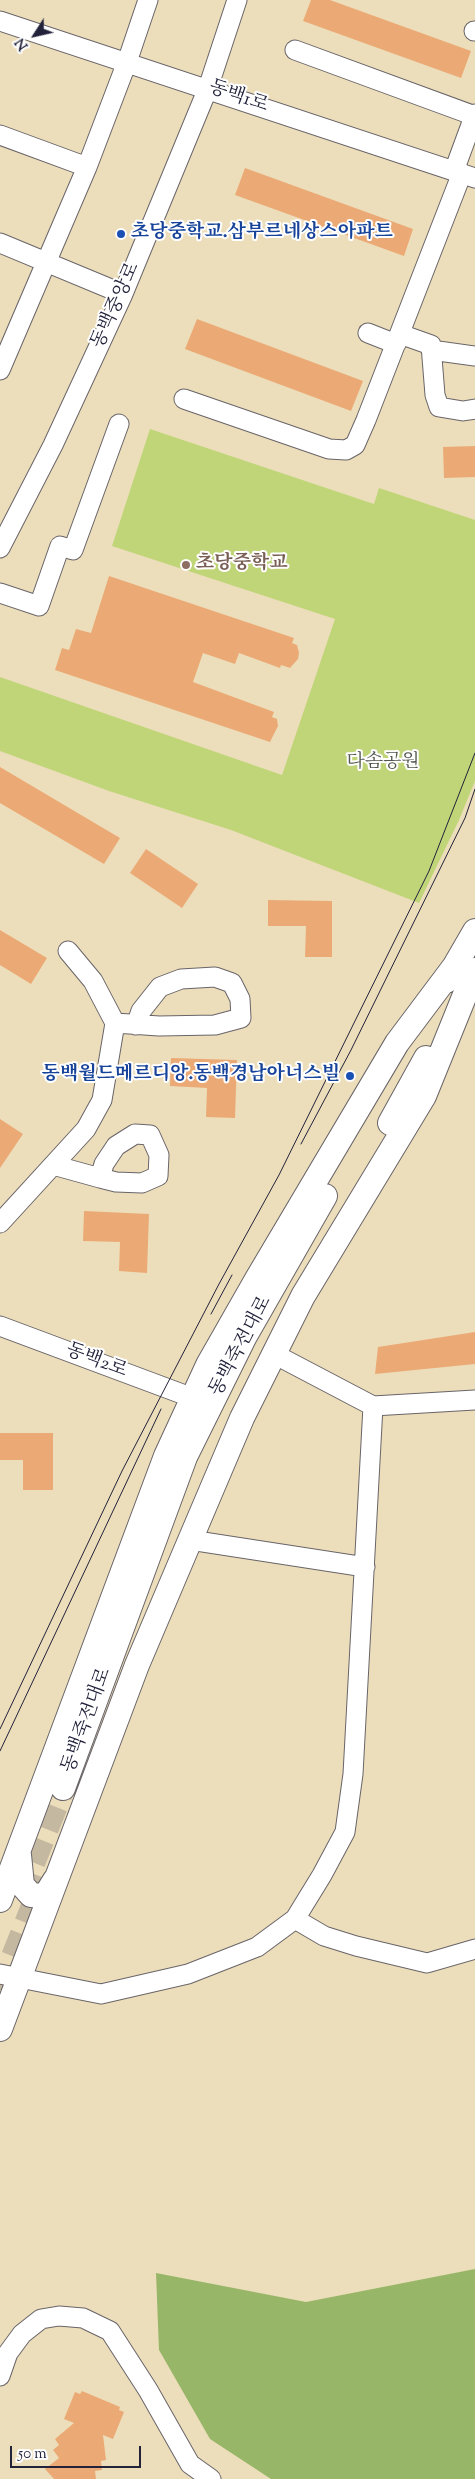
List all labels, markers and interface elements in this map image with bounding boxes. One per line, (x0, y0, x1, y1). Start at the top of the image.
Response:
north arrow (10, 10, 60, 60)
text: N (11, 33, 34, 54)
street label: 동백1로 (205, 77, 271, 119)
place label: 초당중학교.삼부르네상스아파트 (131, 223, 393, 245)
marker: 초당중학교.삼부르네상스아파트 (115, 228, 127, 240)
street label: 동백중앙로 (88, 259, 146, 353)
place label: 초당중학교 (196, 554, 288, 576)
marker: 초당중학교 (180, 559, 192, 571)
park label: 다솜공원 (346, 753, 420, 775)
place label: 동백월드메르디앙.동백경남아너스빌 (42, 1065, 340, 1087)
marker: 동백월드메르디앙.동백경남아너스빌 (344, 1070, 356, 1082)
street label: 동백죽전대로 (206, 1293, 278, 1401)
street label: 동백2로 (62, 1340, 130, 1384)
street label: 동백죽전대로 (58, 1665, 118, 1777)
scale bar (12, 2436, 144, 2468)
text: 50 m (18, 2444, 47, 2465)

